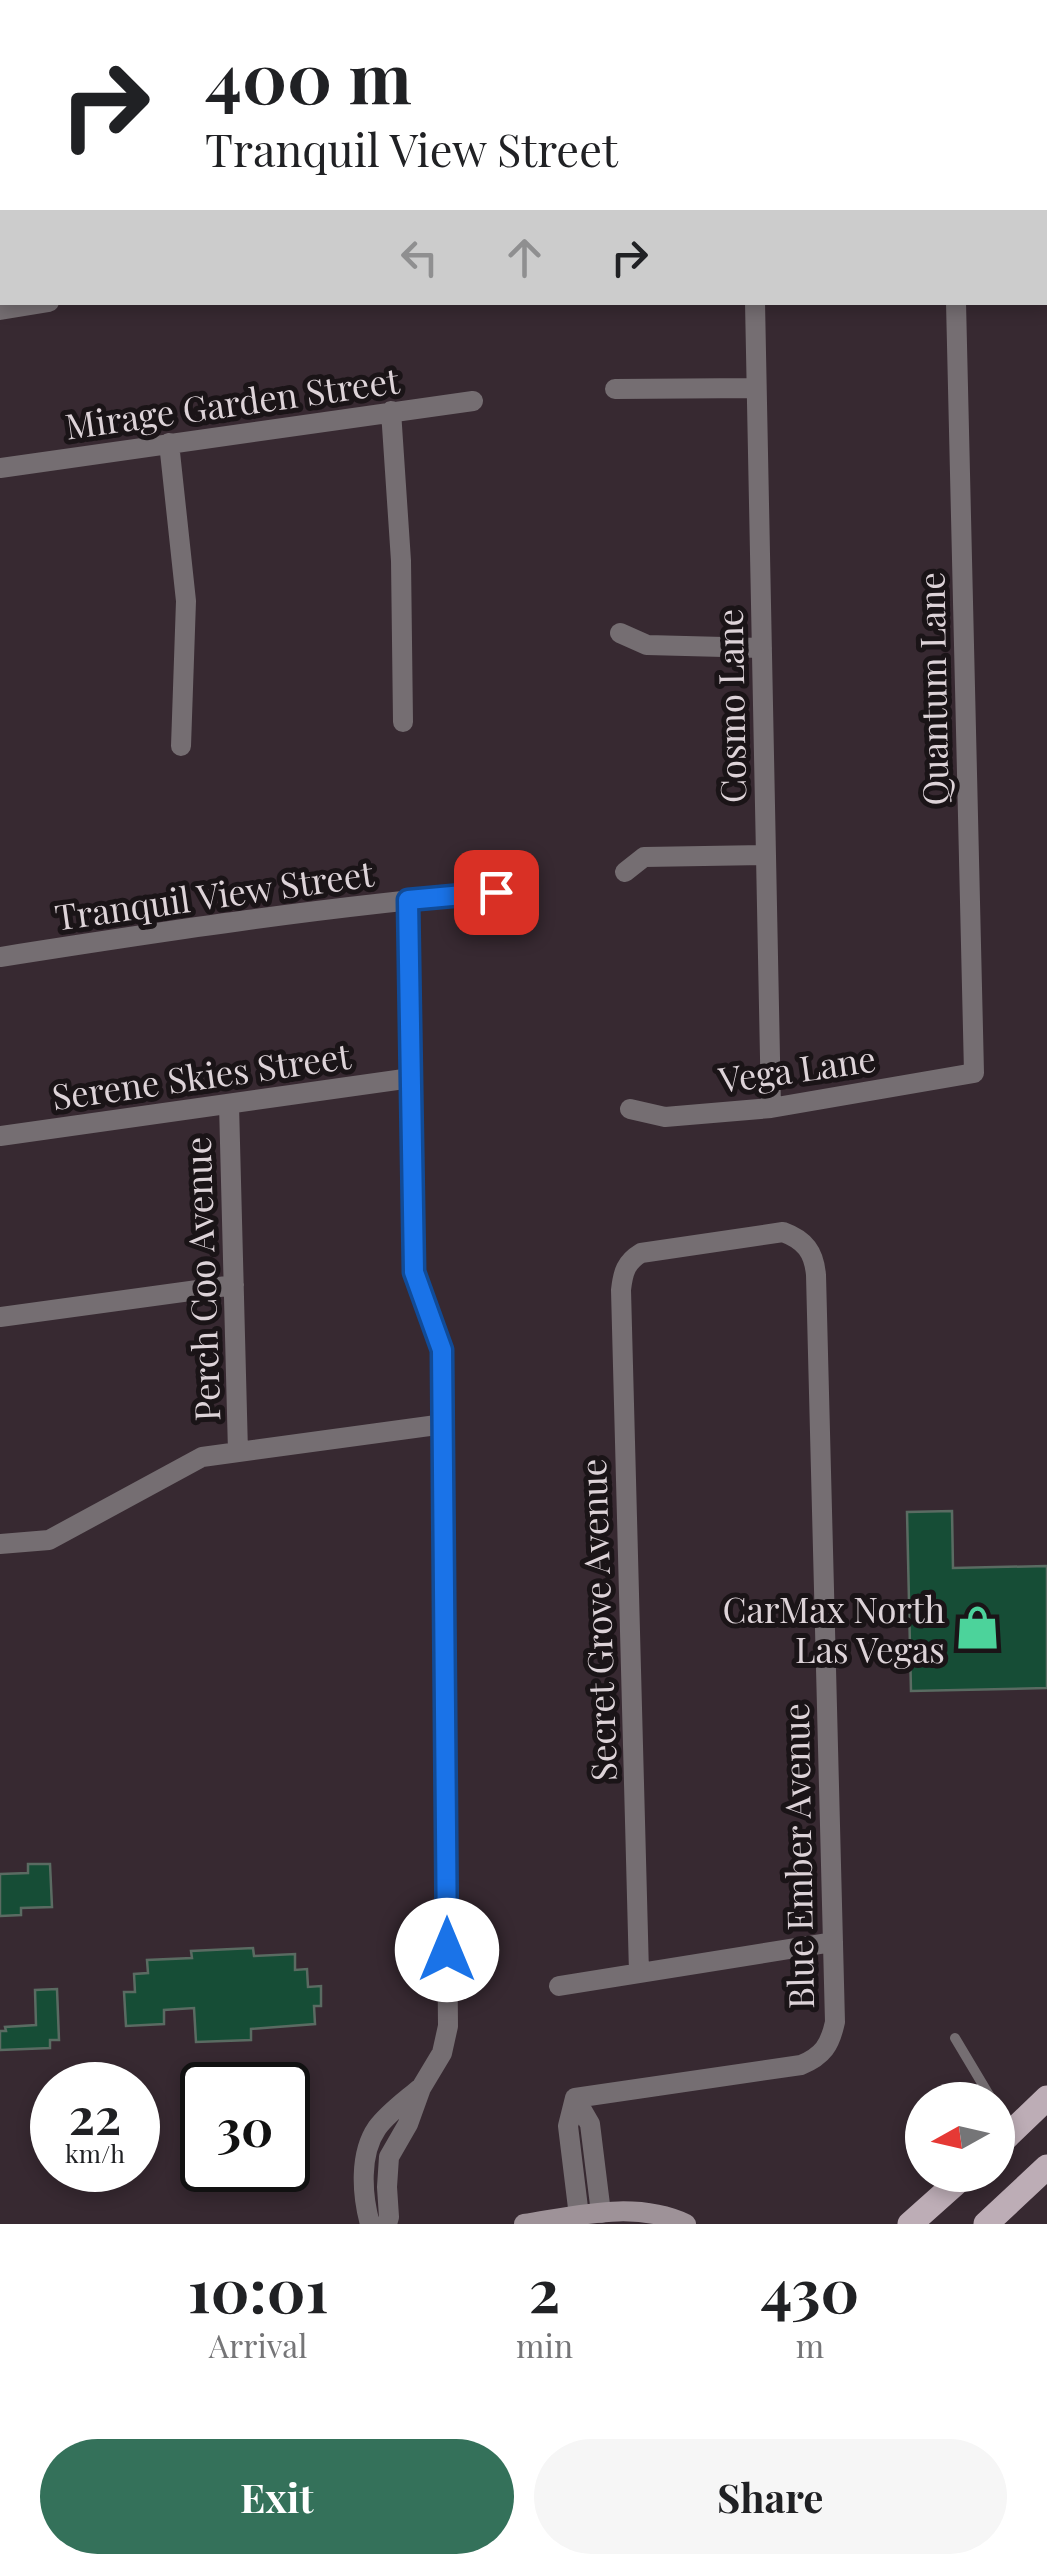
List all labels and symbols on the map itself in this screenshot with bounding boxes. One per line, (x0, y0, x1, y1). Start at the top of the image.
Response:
street label: Mirage Garden Street (62, 355, 403, 449)
street label: Quantum Lane (906, 572, 958, 806)
street label: Cosmo Lane (705, 608, 755, 804)
street label: Tranquil View Street (52, 848, 377, 940)
pin (454, 850, 539, 935)
street label: Serene Skies Street (49, 1031, 354, 1119)
street label: Vega Lane (714, 1034, 879, 1102)
street label: Perch Coo Avenue (173, 1136, 229, 1422)
street label: Secret Grove Avenue (568, 1458, 626, 1782)
place label: CarMax North Las Vegas (722, 1585, 945, 1672)
shop icon: CarMax North Las Vegas (954, 1604, 1002, 1652)
street label: Blue Ember Avenue (771, 1703, 823, 2009)
position arrow (395, 1898, 499, 2002)
speed limit sign: 30 (180, 2062, 310, 2192)
north arrow (905, 2082, 1015, 2192)

